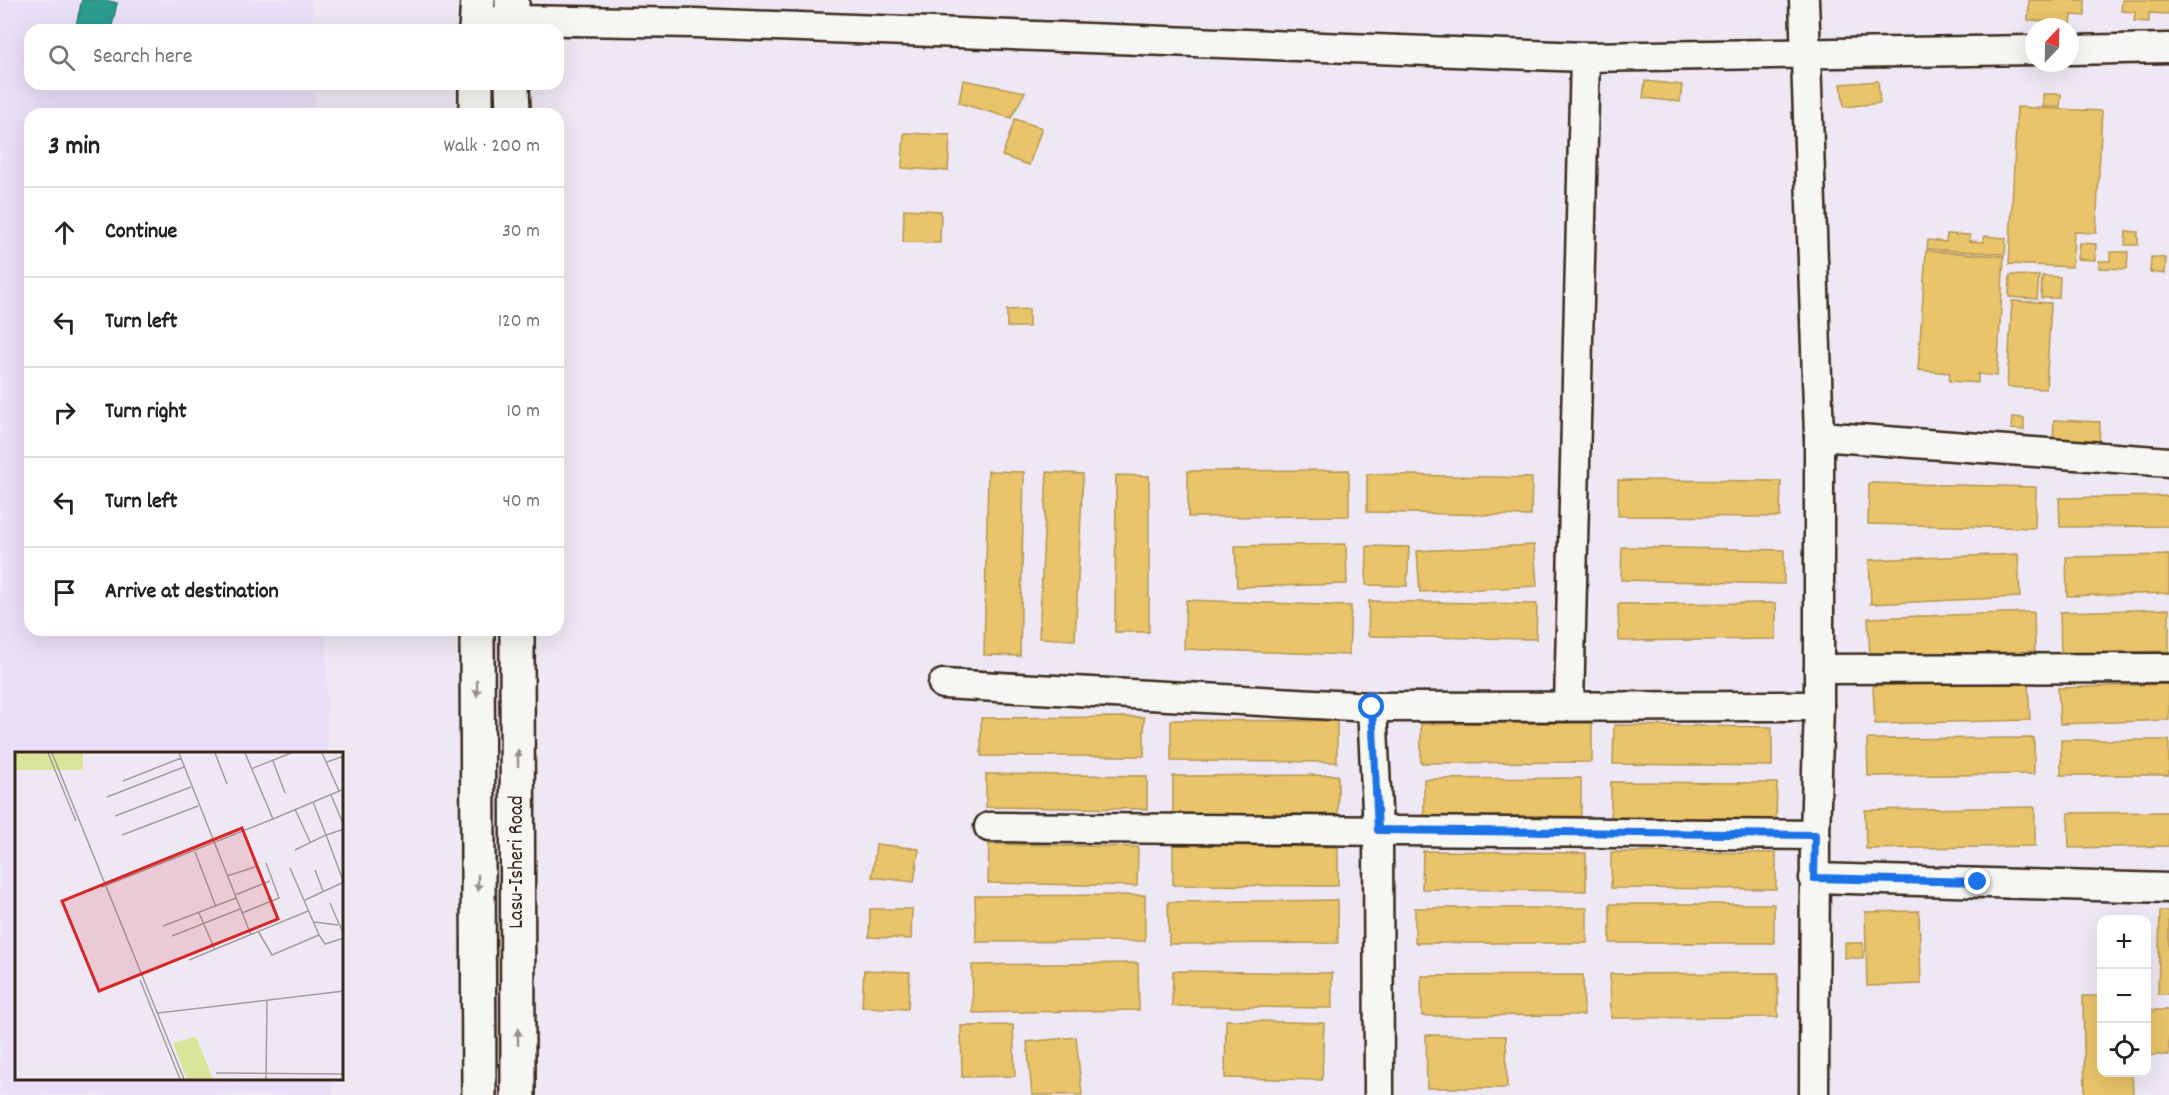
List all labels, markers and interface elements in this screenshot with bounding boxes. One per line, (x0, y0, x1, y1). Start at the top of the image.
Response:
north arrow (2025, 18, 2079, 72)
search box (24, 24, 564, 90)
icon: search (45, 41, 78, 74)
text: Search here (93, 42, 192, 73)
text: 3 min (48, 129, 100, 166)
text: Walk · 200 m (444, 133, 540, 161)
icon: ahead (48, 216, 81, 249)
text: Continue (105, 217, 177, 248)
text: 30 m (502, 218, 540, 246)
icon: left (48, 306, 81, 339)
text: Turn left (105, 307, 177, 338)
text: 120 m (498, 308, 540, 336)
icon: right (48, 396, 81, 429)
text: Turn right (105, 397, 187, 428)
text: 10 m (506, 398, 540, 426)
icon: left (48, 486, 81, 519)
text: Turn left (105, 487, 177, 518)
text: 40 m (502, 488, 540, 516)
icon: arrive (48, 576, 81, 609)
text: Arrive at destination (105, 577, 279, 608)
one-way arrow (472, 679, 482, 698)
route start (1358, 693, 1384, 719)
one-way arrow (513, 748, 523, 767)
inset map (15, 752, 344, 1080)
street label: Lasu-Isheri Road (503, 795, 533, 929)
route end (1964, 868, 1990, 894)
one-way arrow (473, 874, 483, 893)
map controls (2097, 915, 2151, 1077)
button: + (2097, 915, 2151, 969)
button: − (2097, 969, 2151, 1023)
button: locate (2097, 1023, 2151, 1077)
one-way arrow (513, 1027, 523, 1046)

